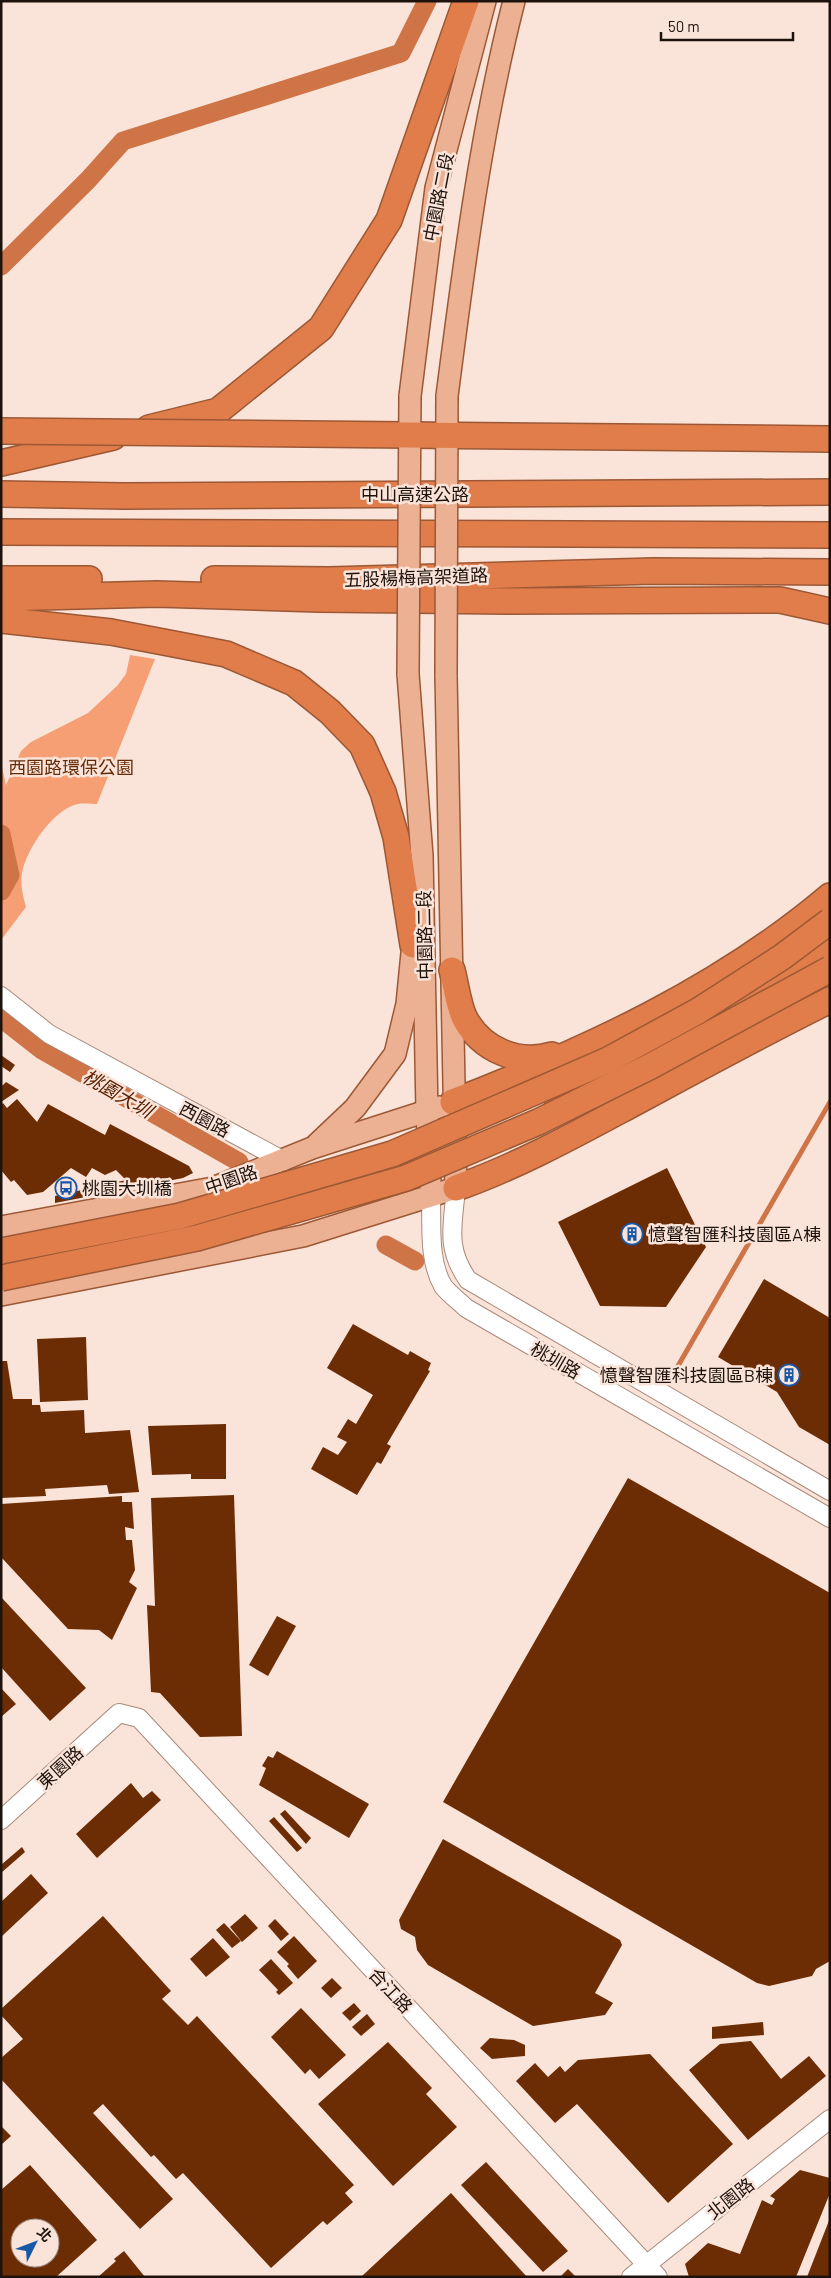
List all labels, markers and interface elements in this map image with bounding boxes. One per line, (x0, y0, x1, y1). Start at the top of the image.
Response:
scale bar (661, 10, 794, 42)
text: 50 m (668, 17, 700, 35)
street label: 中園路二段 (419, 151, 457, 243)
street label: 中山高速公路 (361, 483, 469, 505)
street label: 五股楊梅高架道路 (344, 563, 488, 591)
park label: 西園路環保公園 (8, 756, 134, 778)
street label: 中園路二段 (412, 890, 436, 980)
water label: 桃園大圳 (79, 1064, 159, 1123)
street label: 西園路 (176, 1097, 234, 1141)
street label: 中園路 (202, 1160, 260, 1198)
bus stop icon: 桃園大圳橋 (54, 1176, 78, 1200)
place label: 桃園大圳橋 (82, 1177, 172, 1199)
building icon: 憶聲智匯科技園區A棟 (620, 1222, 644, 1246)
place label: 憶聲智匯科技園區A棟 (648, 1223, 821, 1245)
street label: 桃圳路 (527, 1337, 585, 1383)
building icon: 憶聲智匯科技園區B棟 (777, 1363, 801, 1387)
place label: 憶聲智匯科技園區B棟 (600, 1364, 773, 1386)
street label: 東園路 (33, 1741, 87, 1793)
street label: 合江路 (365, 1963, 417, 2017)
street label: 北園路 (702, 2173, 758, 2223)
north arrow (10, 2218, 60, 2268)
text: 北 (34, 2223, 56, 2245)

